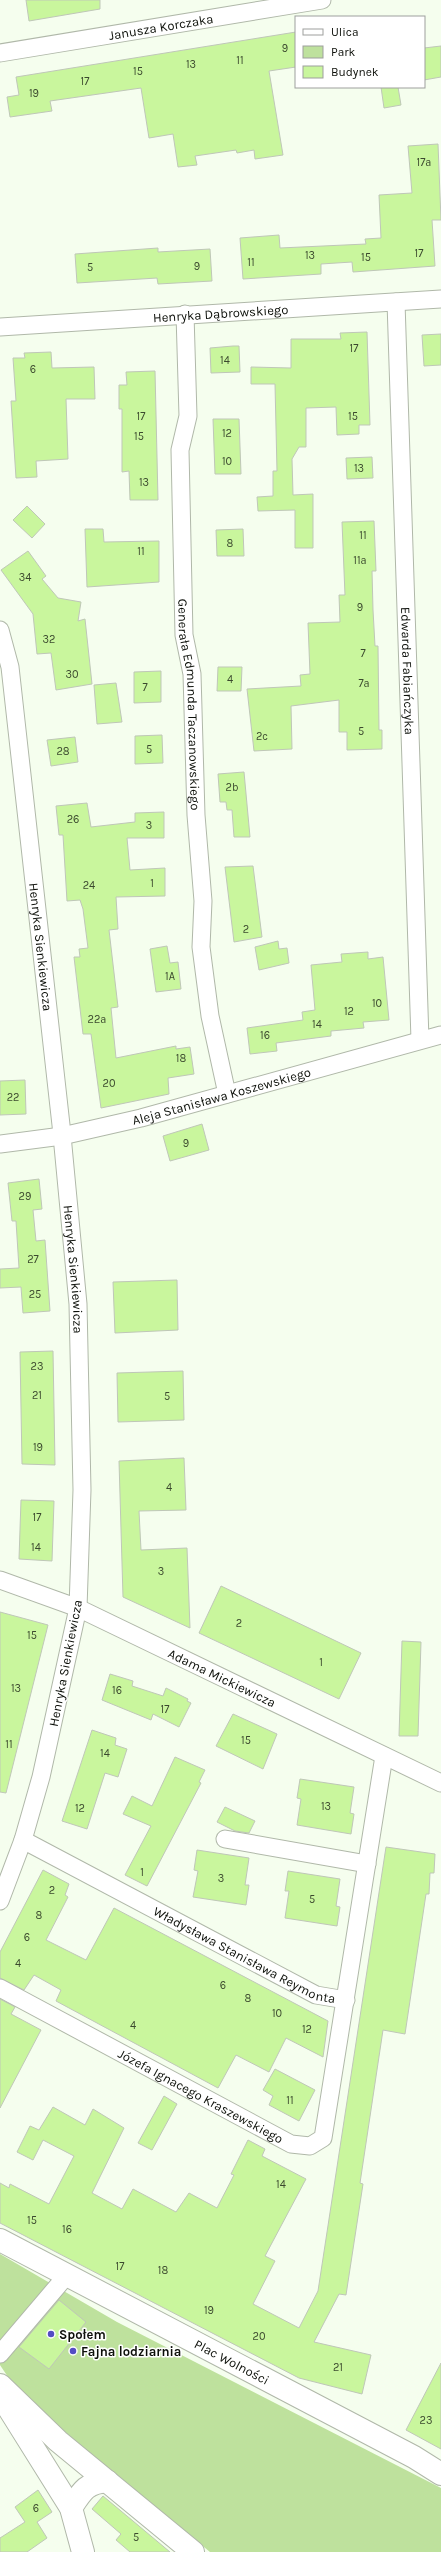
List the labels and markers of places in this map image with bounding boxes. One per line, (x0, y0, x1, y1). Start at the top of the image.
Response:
place label: Społem (59, 2327, 106, 2342)
marker: Społem (46, 2329, 56, 2339)
place label: Fajna lodziarnia (81, 2344, 181, 2359)
marker: Fajna lodziarnia (68, 2346, 78, 2356)

